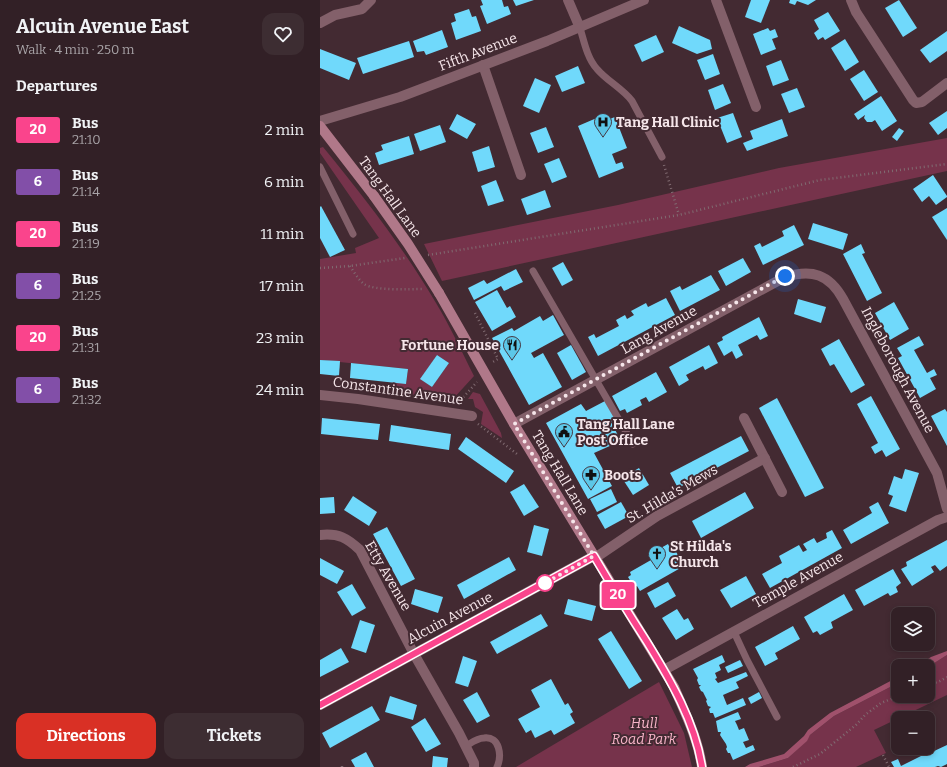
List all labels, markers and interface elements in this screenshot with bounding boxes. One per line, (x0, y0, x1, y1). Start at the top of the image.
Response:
button: heart (262, 13, 304, 55)
text: Alcuin Avenue East (16, 15, 189, 38)
street label: Fifth Avenue (436, 29, 520, 75)
text: Walk · 4 min · 250 m (16, 42, 134, 57)
text: Departures (16, 77, 97, 95)
hospital icon: Tang Hall Clinic (593, 112, 613, 137)
text: Bus (72, 114, 98, 132)
place label: Tang Hall Clinic (616, 114, 719, 131)
text: 20 (30, 121, 46, 138)
text: 2 min (265, 121, 304, 139)
text: 21:10 (72, 132, 101, 147)
street label: Tang Hall Lane (355, 153, 425, 241)
text: Bus (72, 166, 98, 184)
text: 6 (34, 173, 42, 190)
text: 6 min (264, 173, 304, 191)
text: 21:14 (72, 184, 100, 199)
text: Bus (72, 218, 98, 236)
text: 20 (30, 225, 46, 242)
text: 11 min (261, 225, 304, 243)
text: 21:19 (72, 236, 100, 251)
your location (775, 266, 795, 286)
text: Bus (72, 270, 98, 288)
text: 6 (34, 277, 42, 294)
text: 17 min (259, 277, 304, 295)
text: 21:25 (72, 288, 101, 303)
street label: Lang Avenue (618, 302, 700, 358)
street label: Ingleborough Avenue (858, 304, 938, 436)
text: Bus (72, 322, 98, 340)
text: 20 (30, 329, 46, 346)
text: 23 min (256, 329, 304, 347)
restaurant icon: Fortune House (502, 335, 522, 360)
place label: Fortune House (401, 337, 499, 354)
text: 21:31 (72, 340, 100, 355)
street label: Constantine Avenue (332, 373, 464, 409)
text: Bus (72, 374, 98, 392)
text: 6 (34, 381, 42, 398)
text: 24 min (256, 381, 304, 399)
text: 21:32 (72, 392, 102, 407)
place label: Tang Hall Lane Post Office (577, 416, 675, 449)
public building icon: Tang Hall Lane Post Office (554, 422, 574, 447)
street label: Tang Hall Lane (528, 428, 592, 518)
street label: St. Hilda's Mews (623, 461, 721, 527)
pharmacy icon: Boots (581, 465, 601, 490)
place label: Boots (604, 467, 642, 484)
street label: Etty Avenue (361, 538, 415, 614)
place label: St Hilda's Church (670, 538, 731, 571)
church icon: St Hilda's Church (647, 544, 667, 569)
street label: Temple Avenue (750, 548, 846, 612)
unlabelled marker (536, 574, 554, 592)
line badge: 20 (600, 582, 636, 608)
text: 20 (610, 586, 626, 603)
street label: Alcuin Avenue (404, 588, 496, 648)
map controls (891, 607, 935, 755)
button: layers (891, 607, 935, 651)
button: + (891, 659, 935, 703)
button: − (891, 711, 935, 755)
button: Directions (16, 713, 156, 759)
button: Tickets (164, 713, 304, 759)
park label: Hull Road Park (612, 715, 677, 748)

